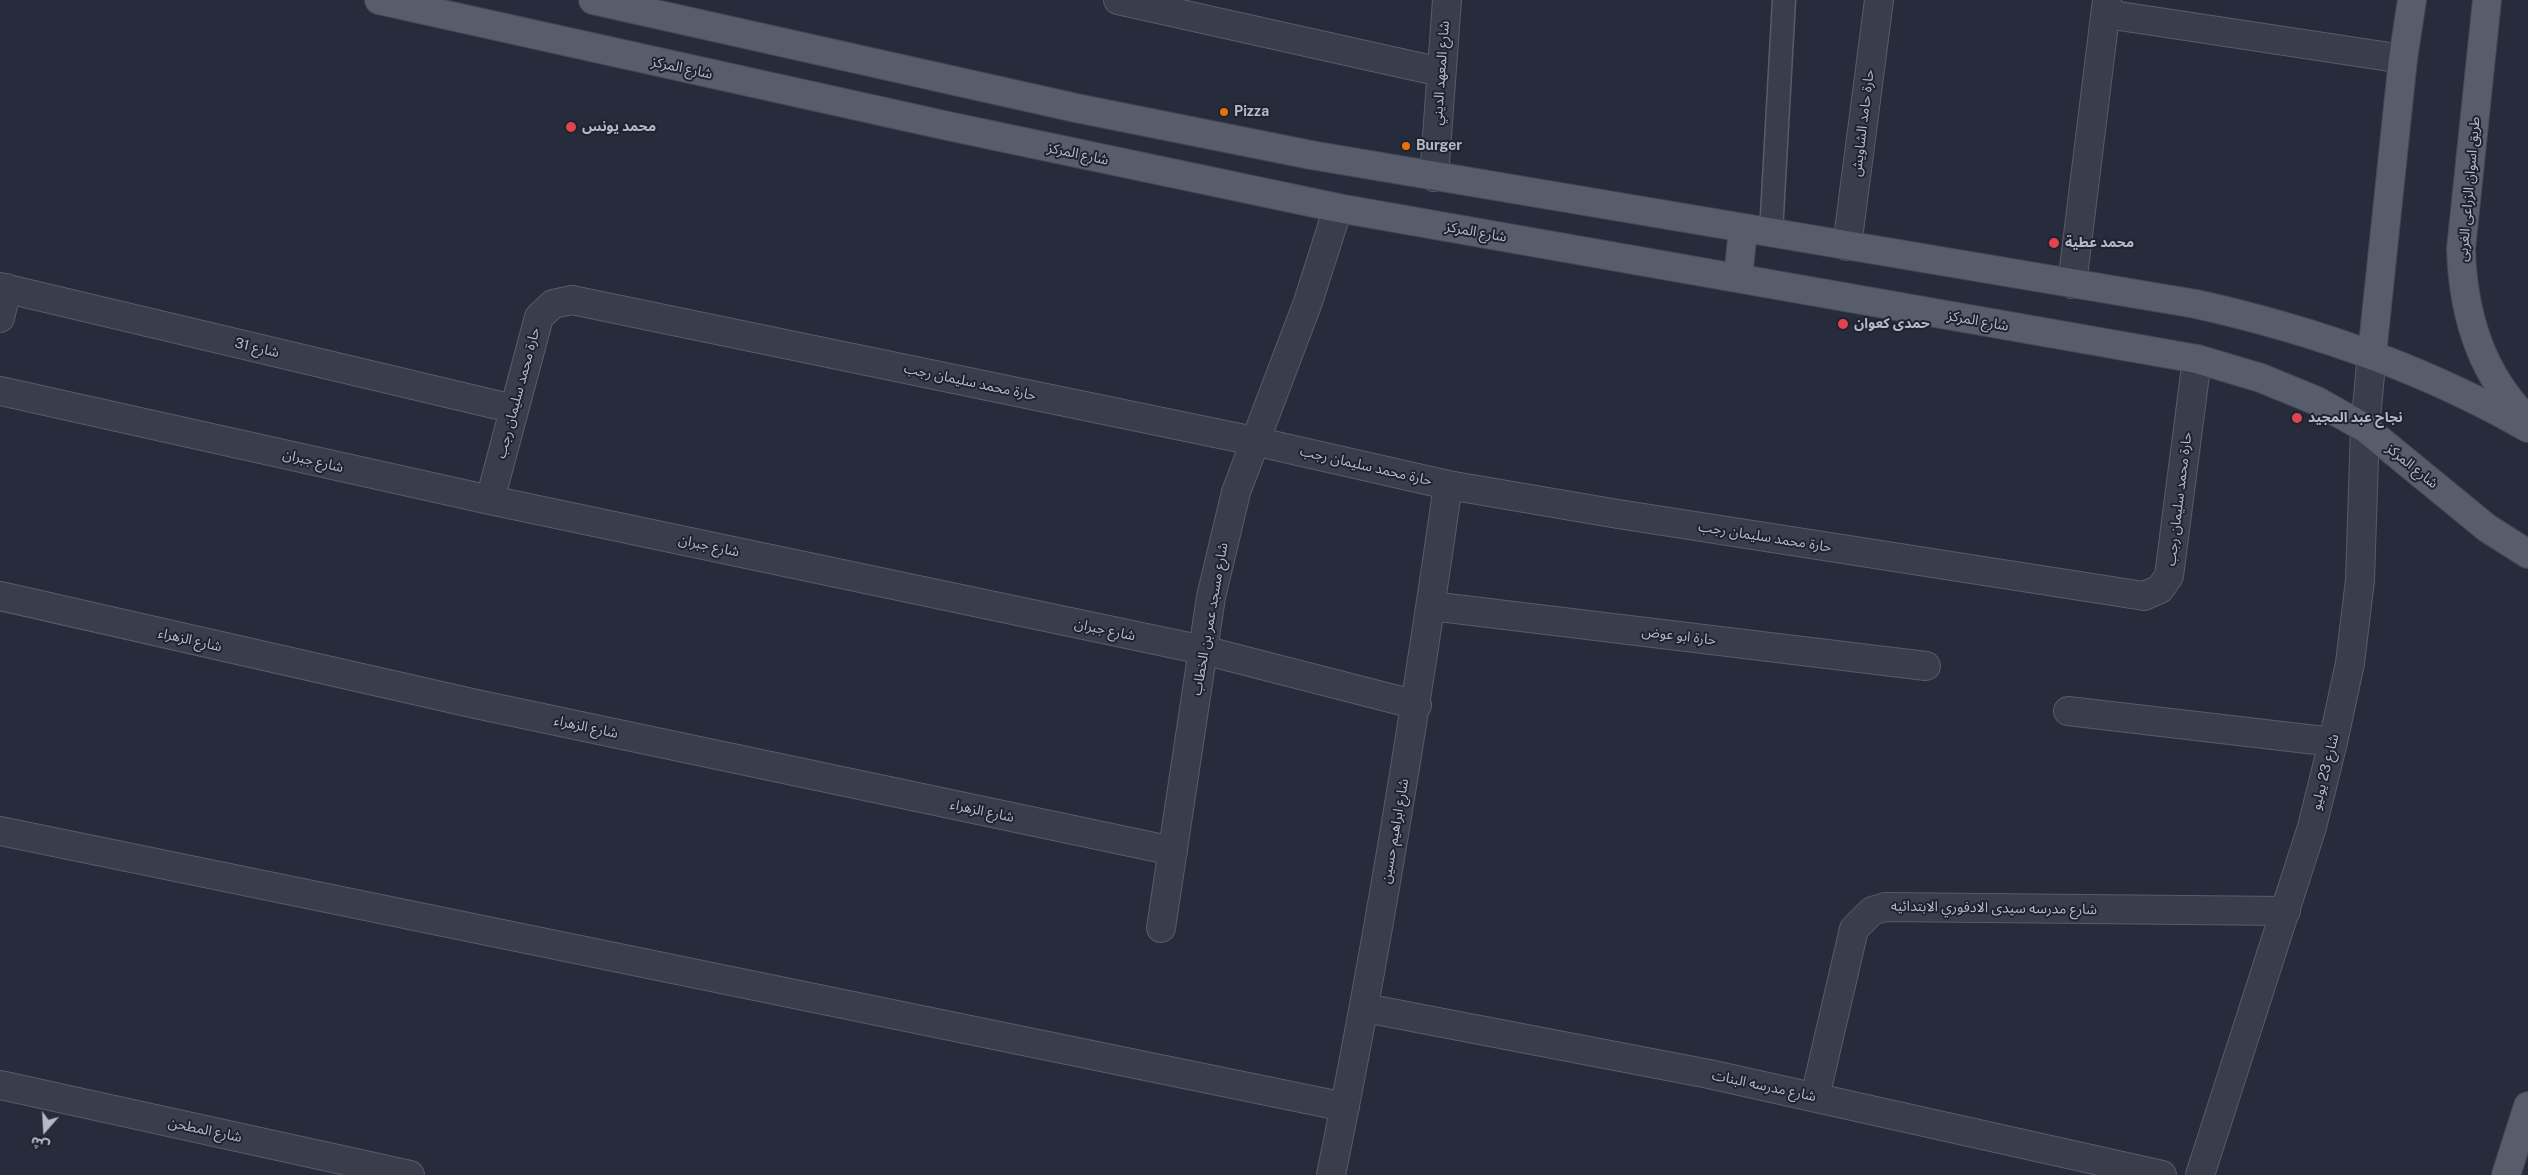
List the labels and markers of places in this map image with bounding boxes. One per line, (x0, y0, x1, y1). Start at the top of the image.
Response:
place label: Pizza (1234, 104, 1269, 120)
marker: Pizza (1218, 106, 1230, 118)
place label: محمد يونس (582, 119, 656, 135)
marker: محمد يونس (564, 120, 578, 134)
place label: Burger (1416, 138, 1462, 154)
marker: Burger (1400, 140, 1412, 152)
place label: محمد عطية (2065, 235, 2134, 251)
marker: محمد عطية (2047, 236, 2061, 250)
place label: حمدى كعوان (1854, 316, 1930, 332)
marker: حمدى كعوان (1836, 317, 1850, 331)
place label: نجاح عبد المجيد (2308, 410, 2403, 426)
marker: نجاح عبد المجيد (2290, 411, 2304, 425)

